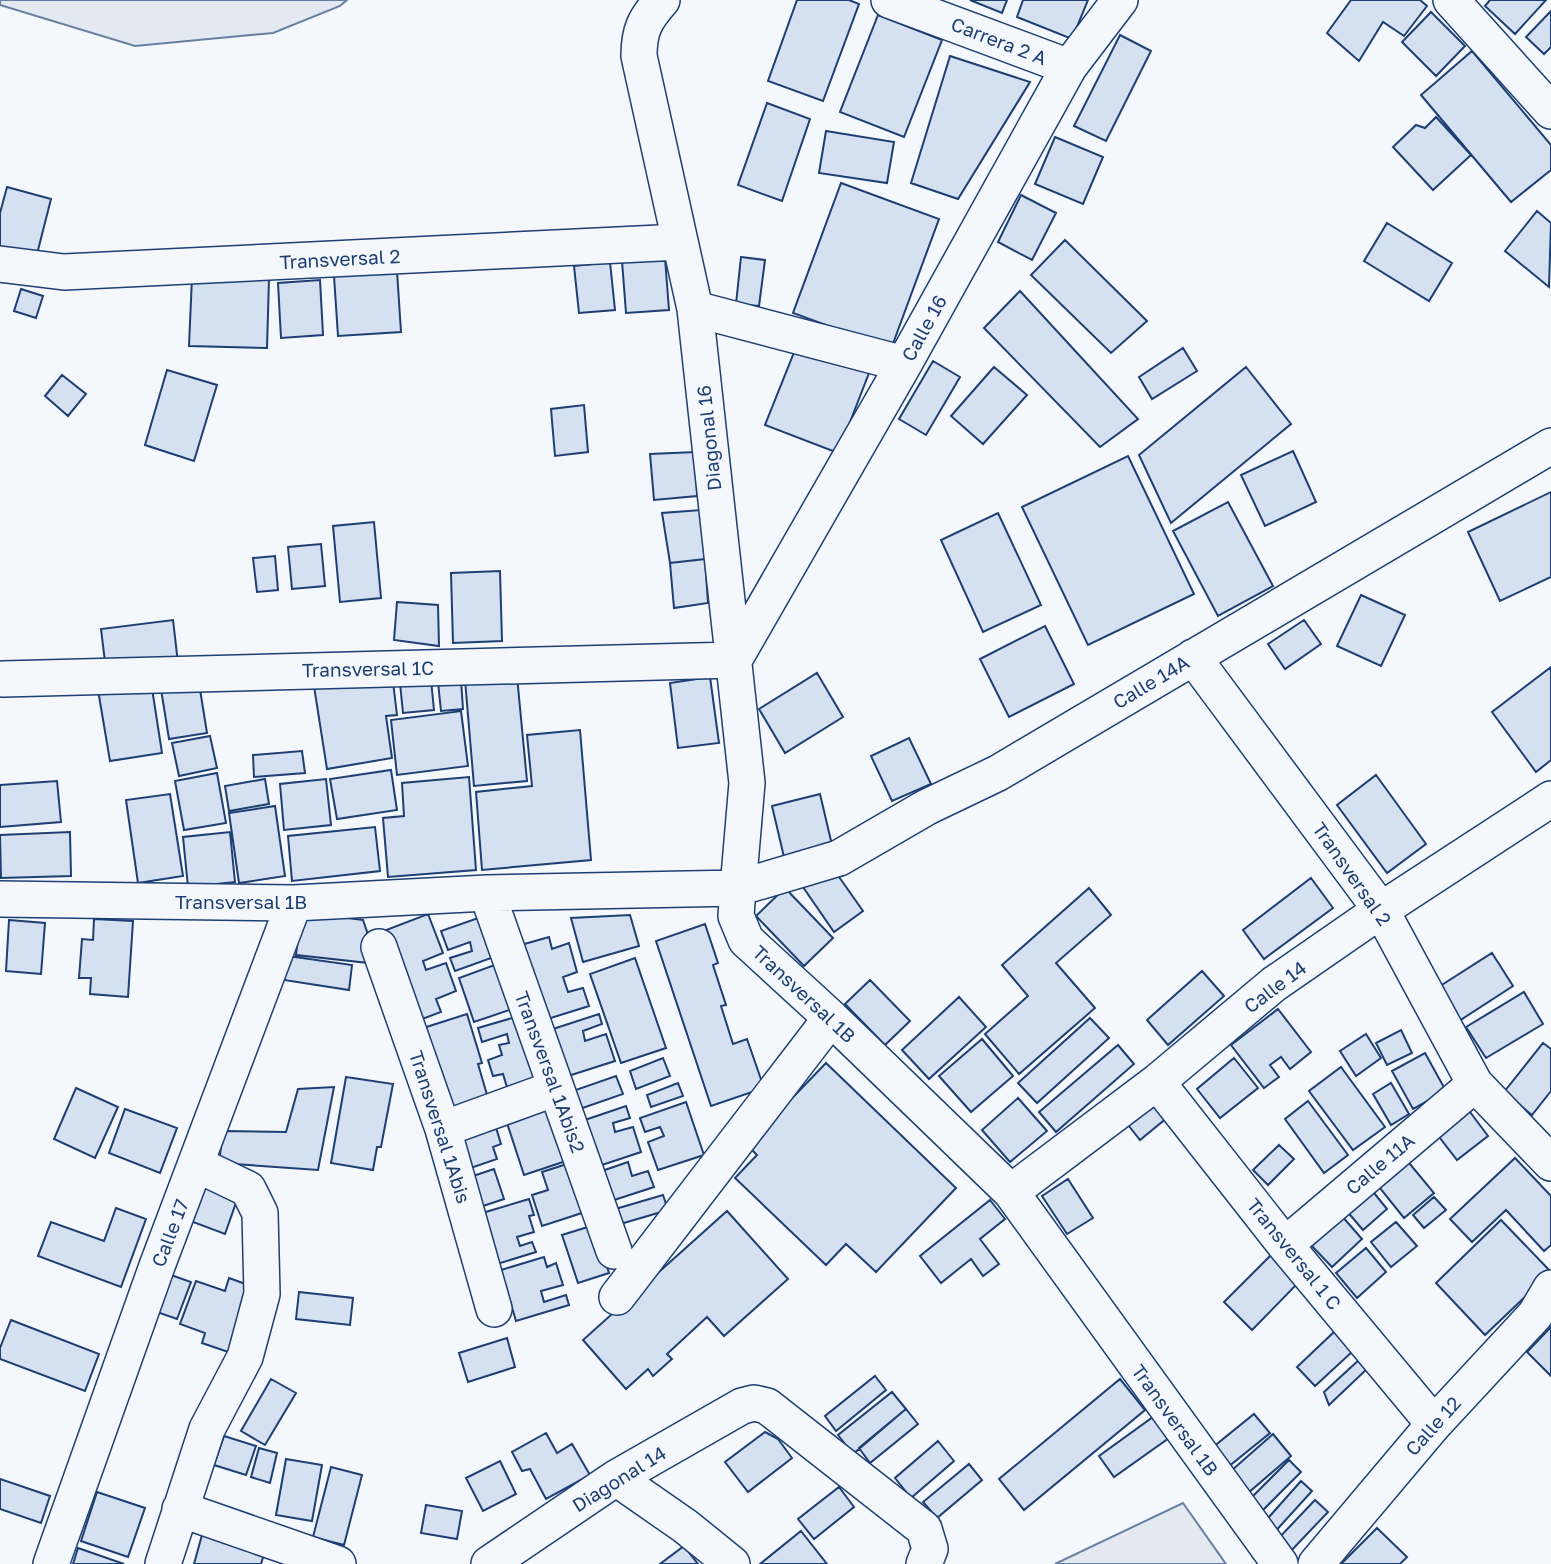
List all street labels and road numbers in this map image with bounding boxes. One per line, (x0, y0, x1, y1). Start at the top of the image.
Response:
street label: Carrera 2 A (948, 12, 1050, 69)
street label: Transversal 2 (279, 244, 401, 273)
street label: Calle 16 (896, 291, 951, 365)
street label: Diagonal 16 (692, 384, 725, 492)
street label: Calle 14A (1108, 650, 1193, 713)
street label: Transversal 1C (302, 656, 434, 681)
street label: Transversal 2 (1308, 818, 1397, 930)
street label: Transversal 1B (175, 890, 307, 913)
street label: Transversal 1B (748, 940, 860, 1047)
street label: Calle 14 (1239, 956, 1310, 1018)
street label: Transversal 1Abis2 (511, 988, 590, 1156)
street label: Transversal 1Abis (405, 1048, 476, 1206)
street label: Calle 11A (1341, 1128, 1419, 1199)
street label: Transversal 1 C (1242, 1193, 1346, 1314)
street label: Calle 17 (146, 1196, 193, 1270)
street label: Transversal 1B (1127, 1360, 1224, 1480)
street label: Calle 12 (1400, 1391, 1465, 1460)
street label: Diagonal 14 (568, 1441, 670, 1516)

